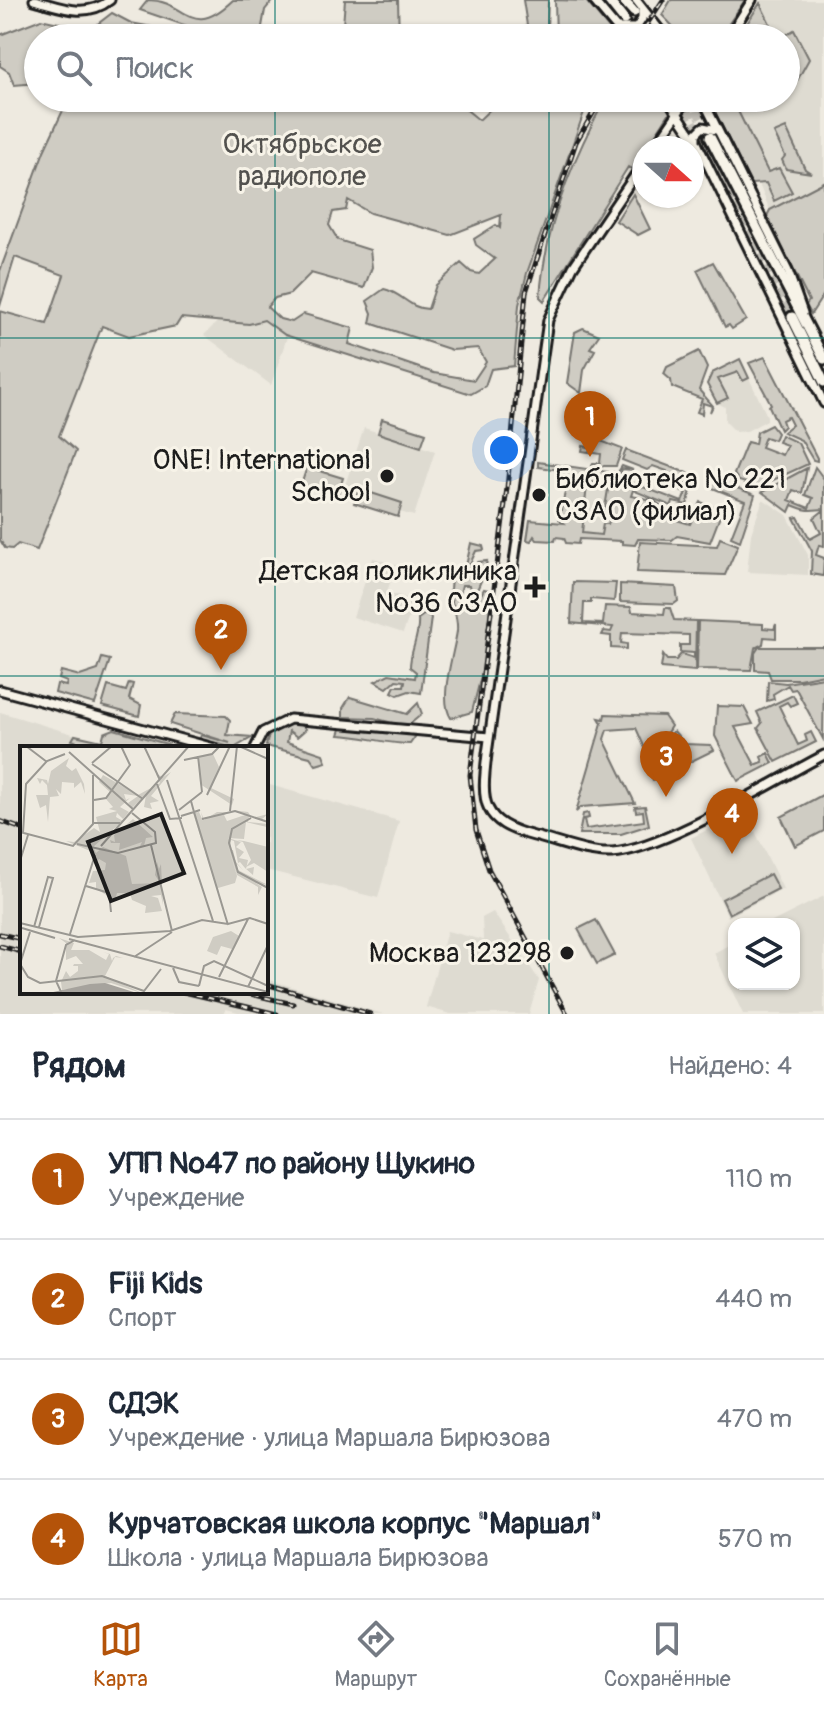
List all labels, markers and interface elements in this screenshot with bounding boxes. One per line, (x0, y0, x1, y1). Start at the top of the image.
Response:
search box (24, 24, 800, 112)
icon: search (52, 46, 96, 90)
text: Поиск (116, 50, 194, 87)
park label: Октябрьское радиополе (222, 127, 382, 194)
north arrow (632, 136, 704, 208)
pin: 1 (564, 391, 616, 457)
your location (484, 430, 524, 470)
place label: ONE! International School (152, 443, 371, 510)
place label: Библиотека № 221 СЗАО (филиал) (555, 462, 786, 529)
marker: ONE! International School (378, 467, 396, 485)
marker: Библиотека № 221 СЗАО (филиал) (530, 486, 548, 504)
place label: Детская поликлиника №36 СЗАО (258, 554, 517, 621)
marker: Детская поликлиника №36 СЗАО (524, 576, 546, 598)
pin: 2 (195, 604, 247, 670)
pin: 3 (640, 731, 692, 797)
inset map (20, 746, 268, 994)
pin: 4 (706, 788, 758, 854)
map controls (728, 918, 800, 990)
button: layers (728, 918, 800, 990)
place label: Москва 123298 (369, 936, 551, 971)
marker: Москва 123298 (558, 944, 576, 962)
text: Рядом (32, 1045, 126, 1088)
text: Найдено: 4 (668, 1050, 792, 1082)
text: УПП №47 по району Щукино (108, 1145, 475, 1182)
text: 1 (53, 1163, 63, 1195)
text: 110 m (725, 1163, 792, 1195)
text: Учреждение (108, 1182, 244, 1214)
text: Fiji Kids (108, 1265, 202, 1302)
text: 2 (51, 1283, 65, 1315)
text: 440 m (715, 1283, 792, 1315)
text: Спорт (108, 1302, 177, 1334)
text: СДЭК (108, 1385, 180, 1422)
text: 3 (51, 1403, 65, 1435)
text: 470 m (717, 1403, 792, 1435)
text: Учреждение · улица Маршала Бирюзова (108, 1422, 550, 1454)
text: Курчатовская школа корпус "Маршал" (108, 1505, 602, 1542)
text: 4 (50, 1523, 66, 1555)
text: 570 m (718, 1523, 792, 1555)
text: Школа · улица Маршала Бирюзова (108, 1542, 489, 1574)
tab: Карта (93, 1617, 148, 1693)
tab: Маршрут (334, 1617, 417, 1693)
tab: Сохранённые (604, 1617, 731, 1693)

